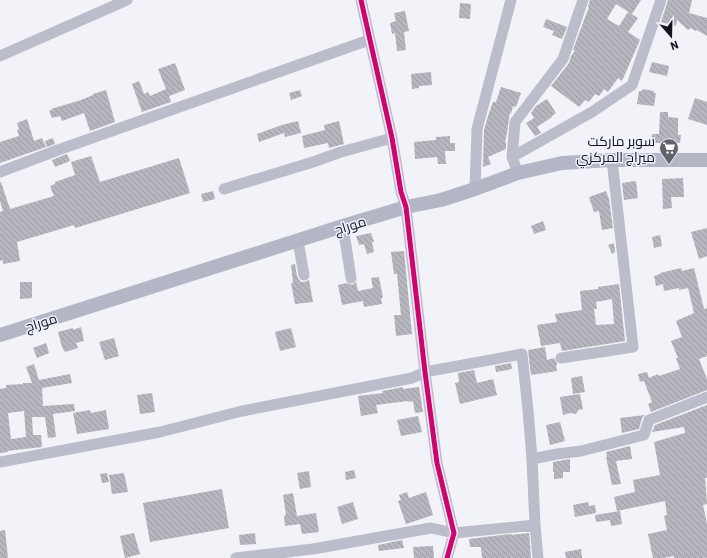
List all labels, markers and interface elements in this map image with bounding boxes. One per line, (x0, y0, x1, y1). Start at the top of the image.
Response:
north arrow (651, 16, 691, 56)
text: N (669, 39, 680, 53)
place label: سوبر ماركت ميراج المركزي (576, 132, 655, 169)
supermarket icon: سوبر ماركت ميراج المركزي (658, 137, 680, 165)
street label: موراج (332, 212, 368, 239)
street label: موراج (23, 309, 59, 336)

